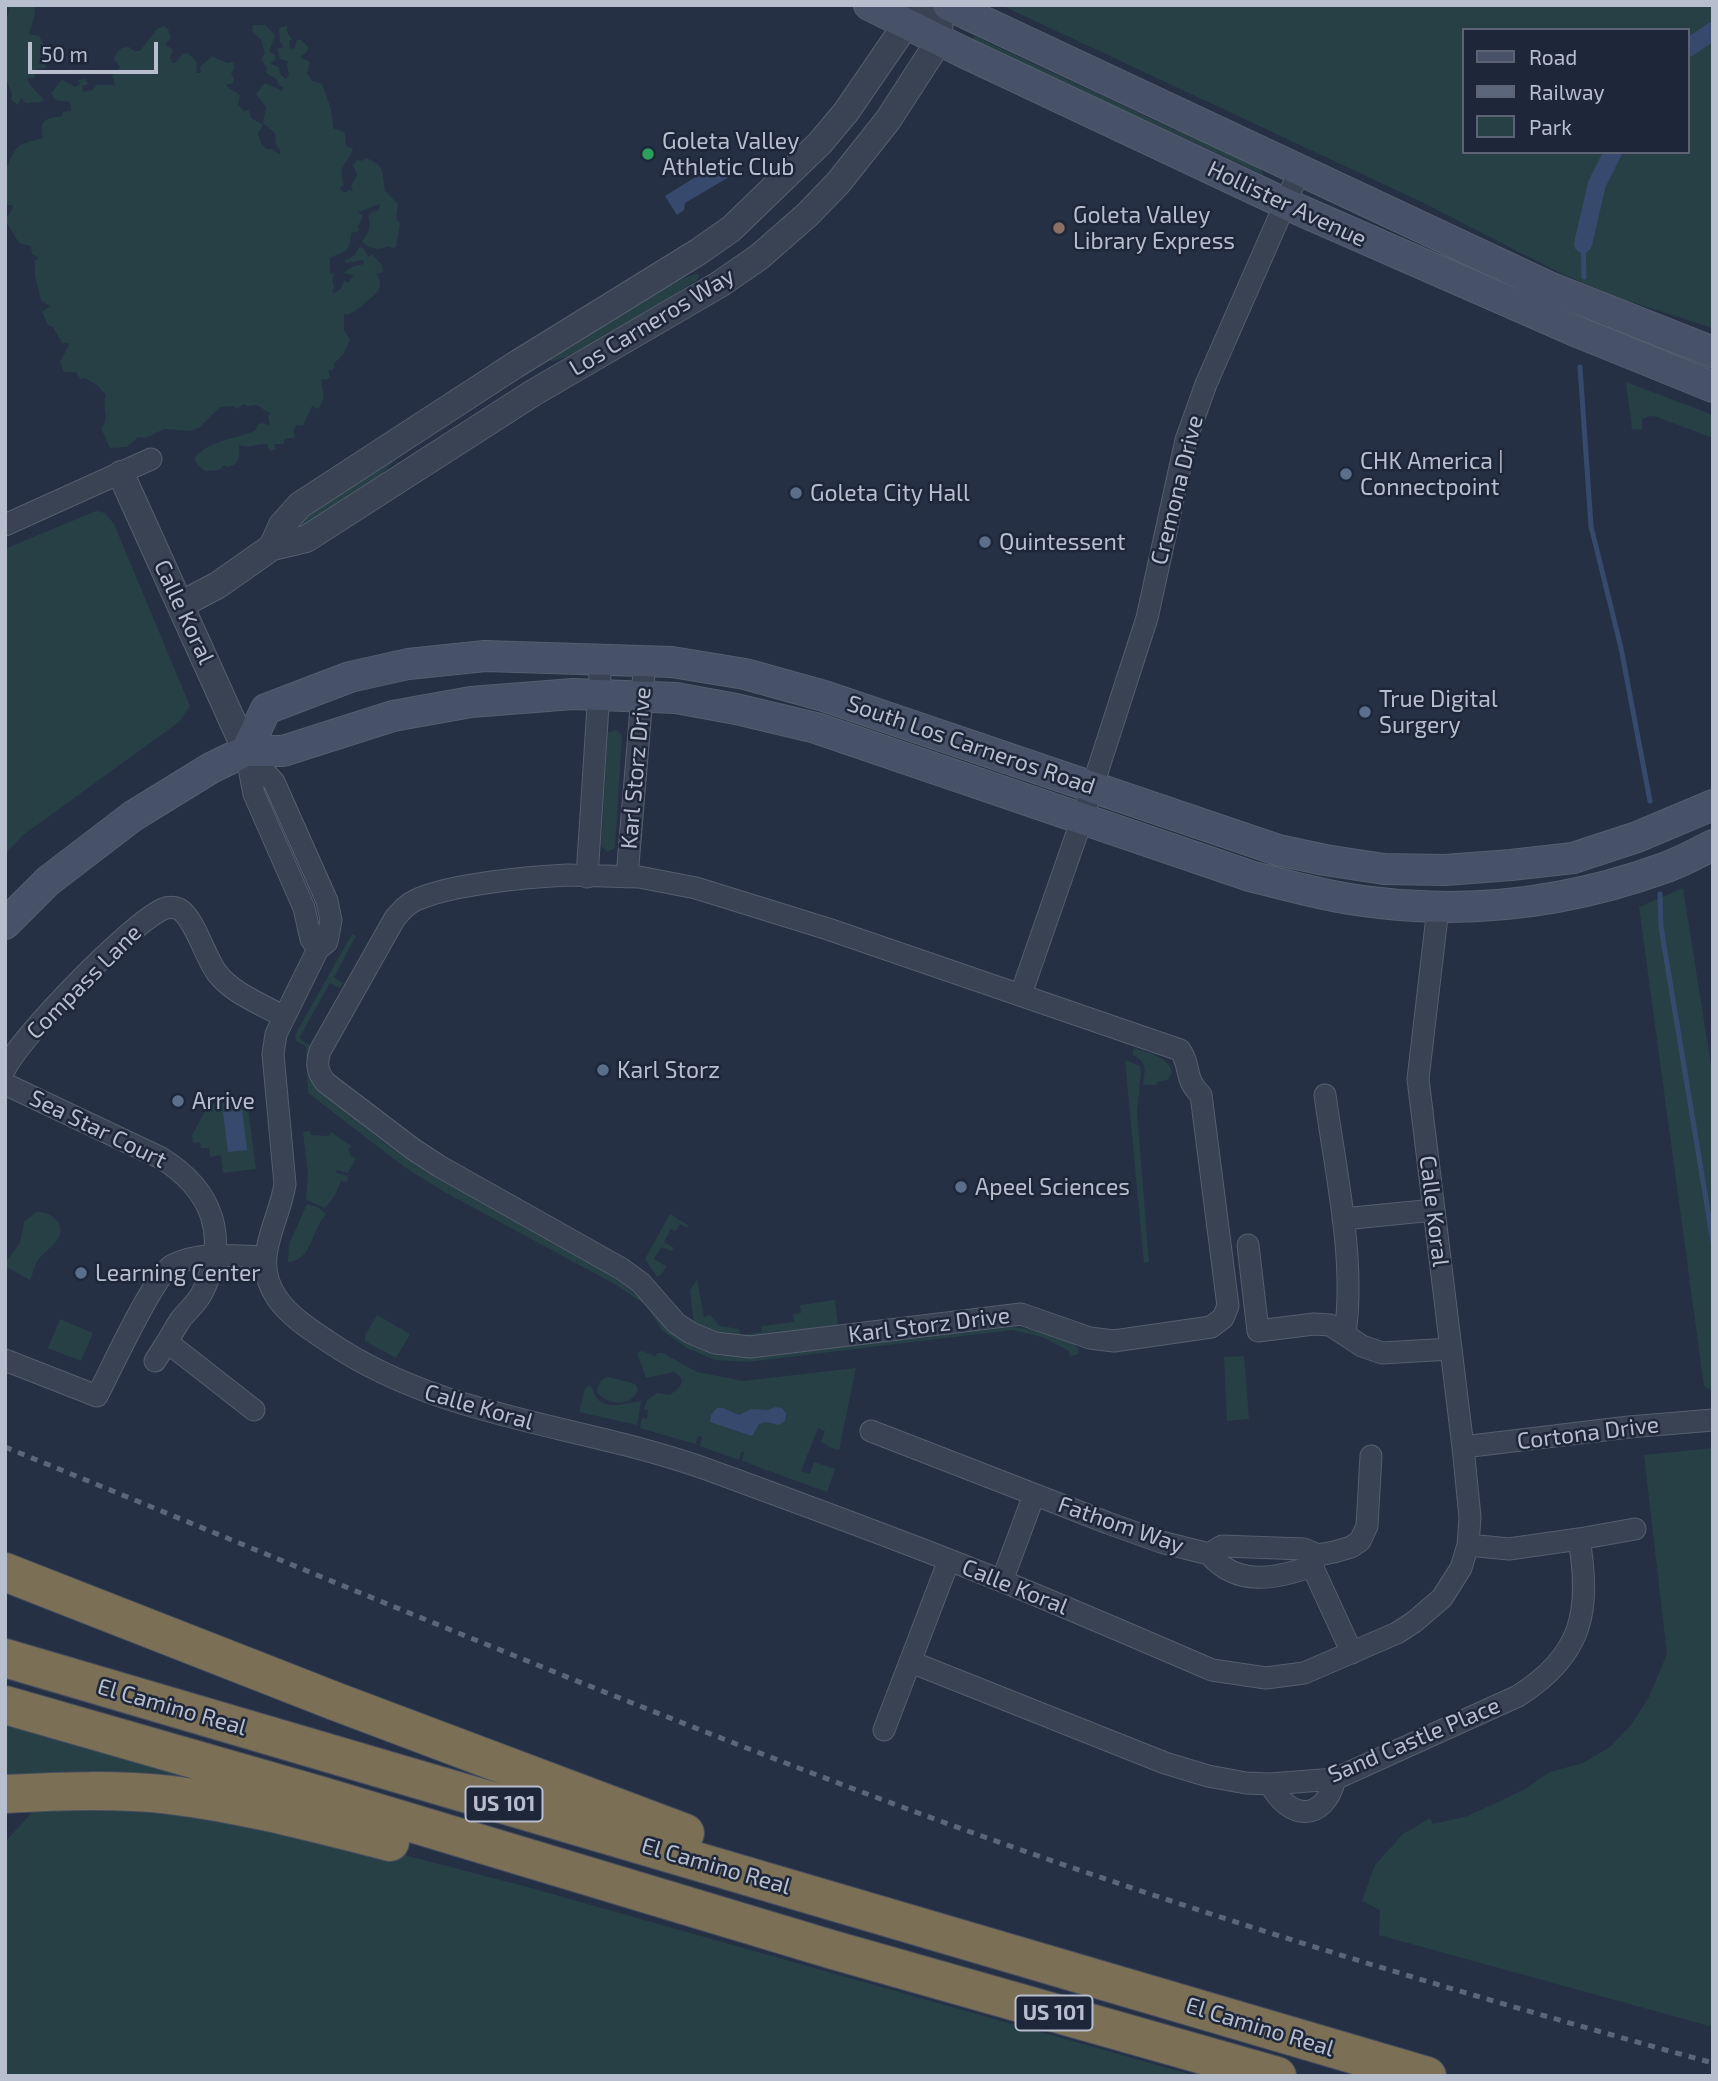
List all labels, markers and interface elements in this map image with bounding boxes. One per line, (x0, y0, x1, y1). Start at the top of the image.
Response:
scale bar (32, 28, 161, 72)
legend (1462, 28, 1690, 154)
text: 50 m (41, 41, 88, 66)
text: Road (1529, 44, 1577, 69)
text: Railway (1529, 79, 1605, 104)
text: Park (1529, 114, 1572, 139)
place label: Goleta Valley Athletic Club (662, 127, 799, 181)
marker: Goleta Valley Athletic Club (640, 146, 656, 162)
street label: Hollister Avenue (1203, 155, 1371, 253)
place label: Goleta Valley Library Express (1073, 201, 1235, 255)
marker: Goleta Valley Library Express (1051, 220, 1067, 236)
street label: Los Carneros Way (565, 262, 739, 382)
street label: Cremona Drive (1145, 412, 1209, 568)
place label: CHK America | Connectpoint (1360, 447, 1504, 501)
marker: CHK America | Connectpoint (1338, 466, 1354, 482)
place label: Goleta City Hall (810, 479, 970, 507)
marker: Goleta City Hall (788, 485, 804, 501)
place label: Quintessent (999, 528, 1126, 556)
marker: Quintessent (977, 534, 993, 550)
street label: Calle Koral (148, 555, 220, 669)
place label: True Digital Surgery (1379, 685, 1498, 739)
street label: Karl Storz Drive (615, 686, 657, 850)
street label: South Los Carneros Road (843, 690, 1099, 800)
marker: True Digital Surgery (1357, 704, 1373, 720)
street label: Compass Lane (21, 919, 147, 1045)
place label: Karl Storz (617, 1056, 720, 1084)
marker: Karl Storz (595, 1062, 611, 1078)
street label: Sea Star Court (25, 1084, 171, 1174)
place label: Arrive (192, 1087, 255, 1115)
marker: Arrive (170, 1093, 186, 1109)
street label: Calle Koral (1413, 1154, 1455, 1268)
place label: Apeel Sciences (975, 1173, 1130, 1201)
marker: Apeel Sciences (953, 1179, 969, 1195)
place label: Learning Center (95, 1259, 261, 1287)
marker: Learning Center (73, 1265, 89, 1281)
street label: Karl Storz Drive (847, 1301, 1011, 1349)
street label: Calle Koral (421, 1378, 537, 1436)
street label: Cortona Drive (1515, 1411, 1661, 1455)
street label: Fathom Way (1054, 1491, 1188, 1559)
street label: Calle Koral (958, 1553, 1072, 1621)
street label: El Camino Real (94, 1673, 250, 1741)
street label: Sand Castle Place (1324, 1691, 1504, 1789)
road number: US 101 (466, 1786, 542, 1822)
street label: El Camino Real (638, 1832, 794, 1900)
street label: El Camino Real (1182, 1991, 1338, 2063)
road number: US 101 (1016, 1996, 1092, 2030)

